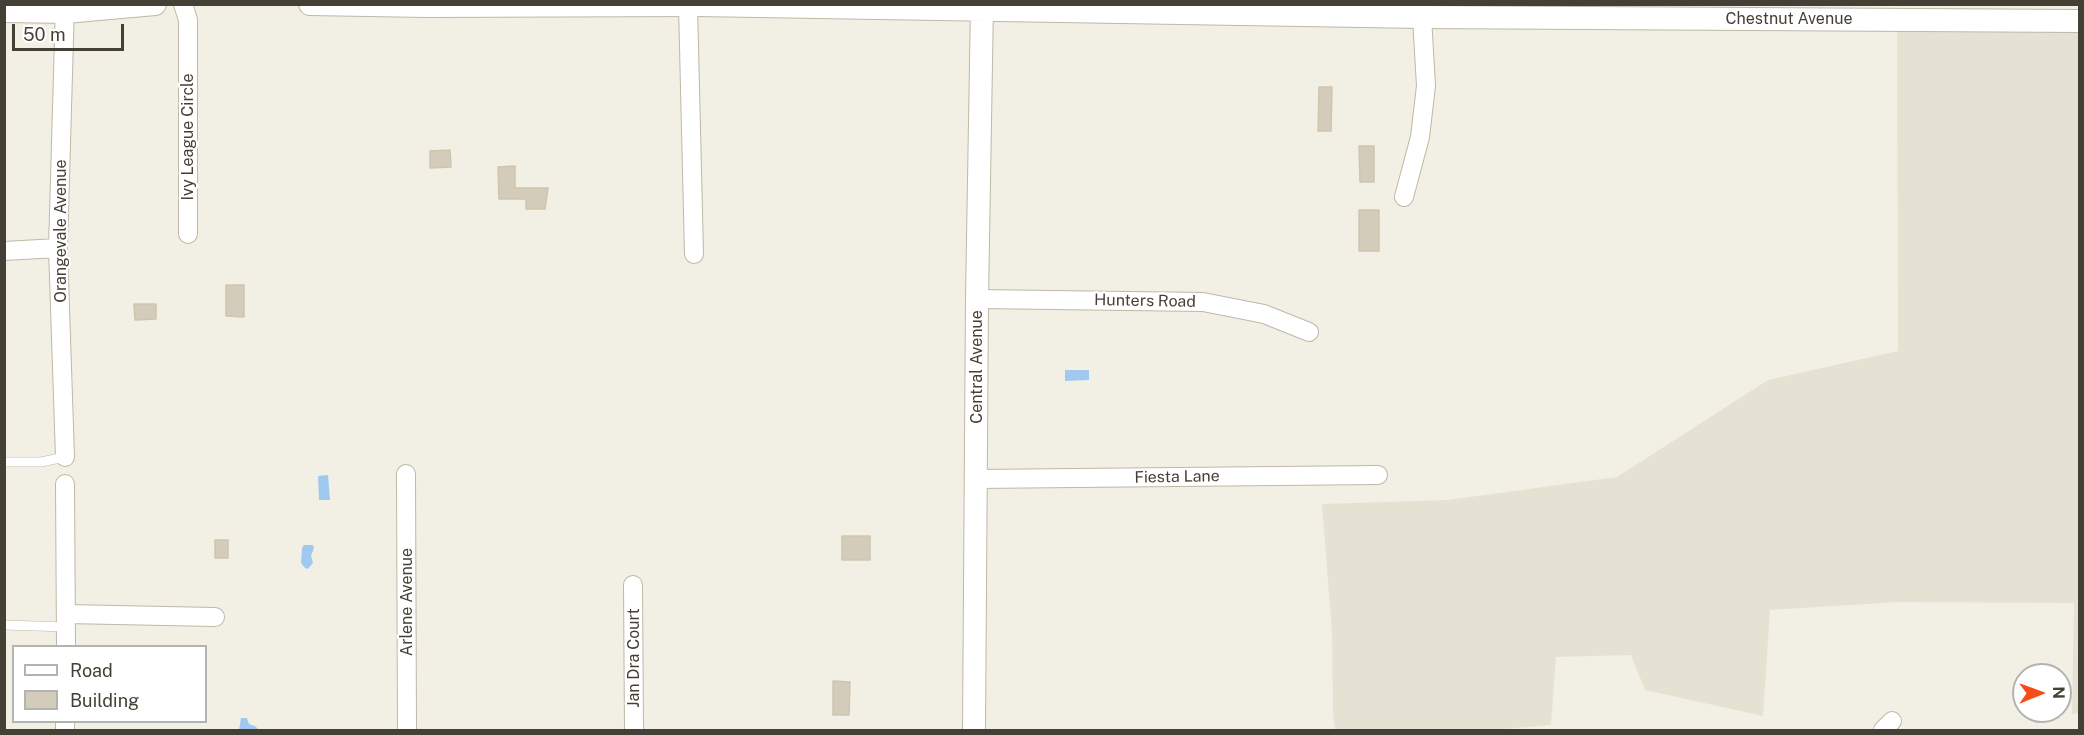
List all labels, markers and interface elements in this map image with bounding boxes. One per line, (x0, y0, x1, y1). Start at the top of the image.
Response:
street label: Chestnut Avenue (1726, 9, 1852, 29)
scale bar (15, 12, 128, 50)
text: 50 m (23, 24, 66, 45)
street label: Ivy League Circle (178, 73, 198, 201)
street label: Orangevale Avenue (51, 159, 71, 303)
street label: Hunters Road (1094, 291, 1196, 311)
street label: Central Avenue (967, 310, 987, 424)
street label: Fiesta Lane (1134, 467, 1220, 487)
street label: Arlene Avenue (397, 548, 417, 656)
street label: Jan Dra Court (624, 608, 644, 708)
legend (12, 645, 207, 723)
text: Road (70, 660, 113, 681)
north arrow (2012, 663, 2072, 723)
text: N (2049, 686, 2068, 699)
text: Building (70, 690, 139, 711)

